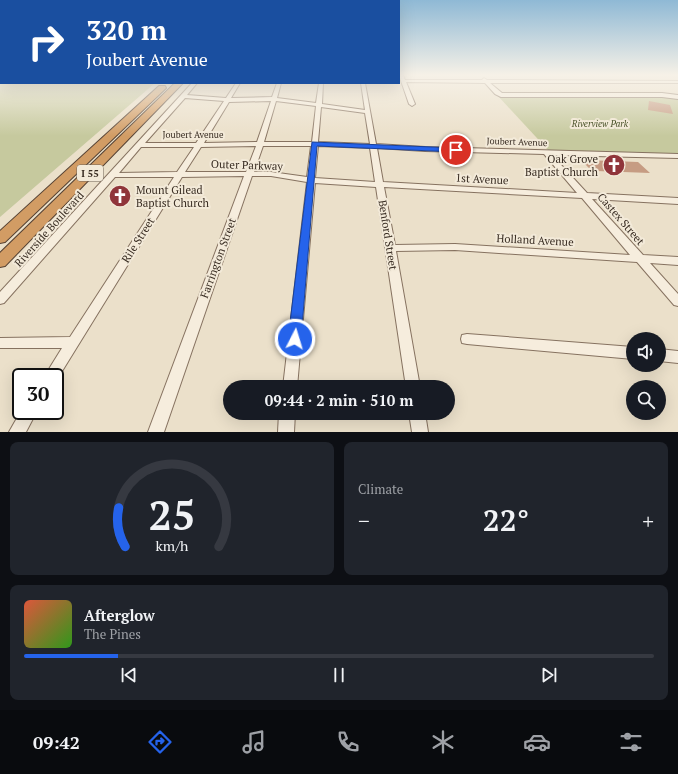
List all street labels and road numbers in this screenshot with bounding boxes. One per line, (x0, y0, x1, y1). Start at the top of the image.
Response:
street label: Joubert Avenue (163, 129, 224, 141)
street label: Joubert Avenue (486, 135, 548, 149)
street label: Outer Parkway (211, 157, 284, 173)
road number: I 55 (77, 165, 103, 181)
street label: 1st Avenue (455, 171, 509, 187)
street label: Riverside Boulevard (11, 188, 87, 270)
street label: Castex Street (595, 190, 647, 248)
street label: Benford Street (376, 199, 400, 271)
street label: Rile Street (119, 215, 157, 265)
street label: Farrington Street (197, 216, 239, 300)
street label: Holland Avenue (496, 231, 574, 249)

